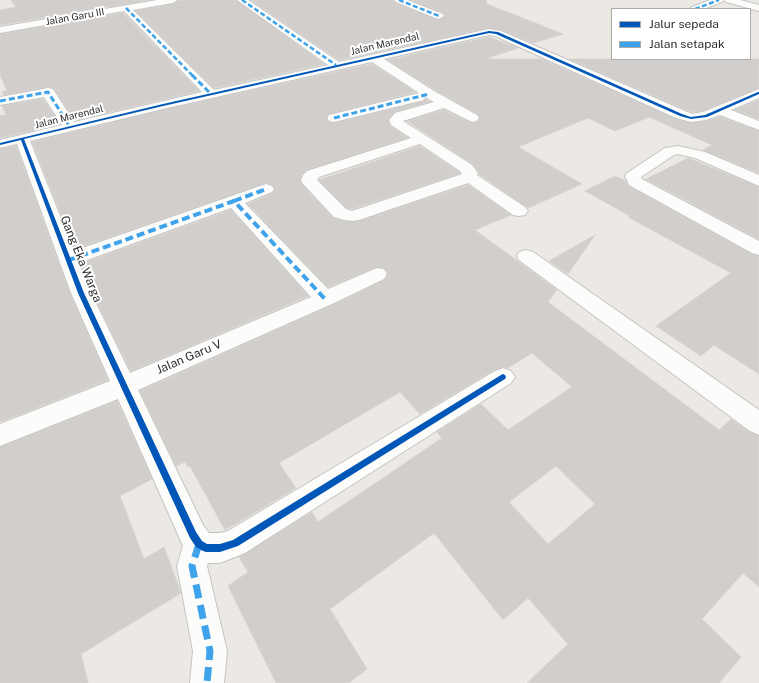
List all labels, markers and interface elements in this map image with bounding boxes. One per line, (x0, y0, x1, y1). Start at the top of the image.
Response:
street label: Jalan Garu III (45, 6, 105, 28)
legend (611, 8, 751, 60)
text: Jalur sepeda (649, 17, 719, 31)
street label: Jalan Marendal (349, 30, 421, 58)
text: Jalan setapak (649, 37, 725, 51)
street label: Jalan Marendal (33, 103, 105, 131)
street label: Gang Eka Warga (57, 214, 105, 304)
street label: Jalan Garu V (154, 337, 224, 377)

